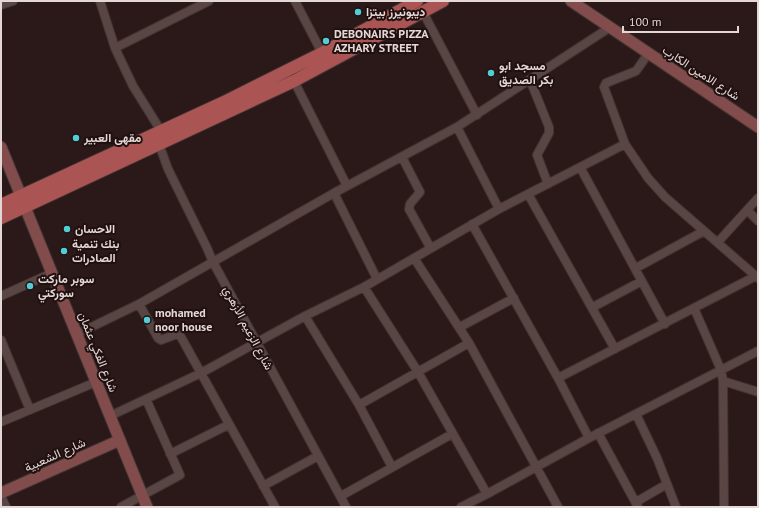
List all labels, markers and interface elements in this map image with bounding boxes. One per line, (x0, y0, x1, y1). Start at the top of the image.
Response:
place label: ديبونيرز بيتزا (366, 4, 425, 20)
marker: ديبونيرز بيتزا (353, 7, 363, 17)
scale bar (623, 8, 738, 34)
text: 100 m (629, 14, 662, 29)
place label: DEBONAIRS PIZZA AZHARY STREET (334, 26, 429, 55)
marker: DEBONAIRS PIZZA AZHARY STREET (321, 36, 331, 46)
street label: شارع الامين الكارب (659, 42, 743, 105)
place label: مسجد ابو بكر الصديق (499, 58, 554, 88)
marker: مسجد ابو بكر الصديق (486, 68, 496, 78)
place label: مقهى العبير (83, 130, 142, 146)
marker: مقهى العبير (71, 133, 81, 143)
place label: الاحسان (75, 221, 115, 236)
marker: الاحسان (62, 224, 72, 234)
place label: بنك تنمية الصادرات (72, 236, 120, 266)
marker: بنك تنمية الصادرات (59, 246, 69, 256)
place label: سوبر ماركت سوركتي (38, 271, 95, 303)
marker: سوبر ماركت سوركتي (25, 281, 35, 291)
street label: شارع الزعيم الأزهري (217, 283, 277, 374)
place label: mohamed noor house (155, 305, 212, 334)
street label: شارع الفكي عثمان (73, 309, 121, 395)
marker: mohamed noor house (142, 315, 152, 325)
street label: شارع الشعبية (22, 434, 89, 477)

